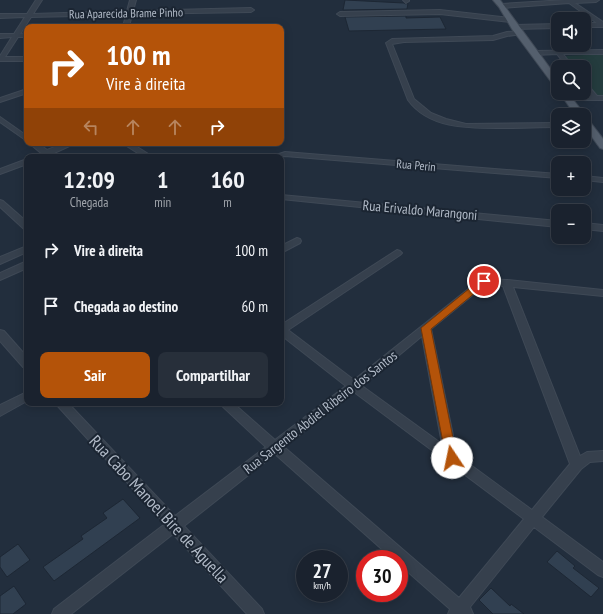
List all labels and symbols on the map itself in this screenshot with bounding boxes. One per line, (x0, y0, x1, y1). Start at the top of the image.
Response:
street label: Rua Aparecida Brame Pinho (69, 5, 183, 21)
street label: Rua Perin (396, 156, 436, 174)
street label: Rua Erivaldo Marangoni (362, 196, 478, 224)
pin (467, 264, 501, 298)
street label: Rua Sargento Abdiel Ribeiro dos Santos (239, 346, 401, 478)
street label: Rua Cabo Manoel Bire de Aguella (85, 430, 233, 588)
position arrow (431, 437, 473, 479)
speed limit sign: 30 (356, 550, 408, 602)

